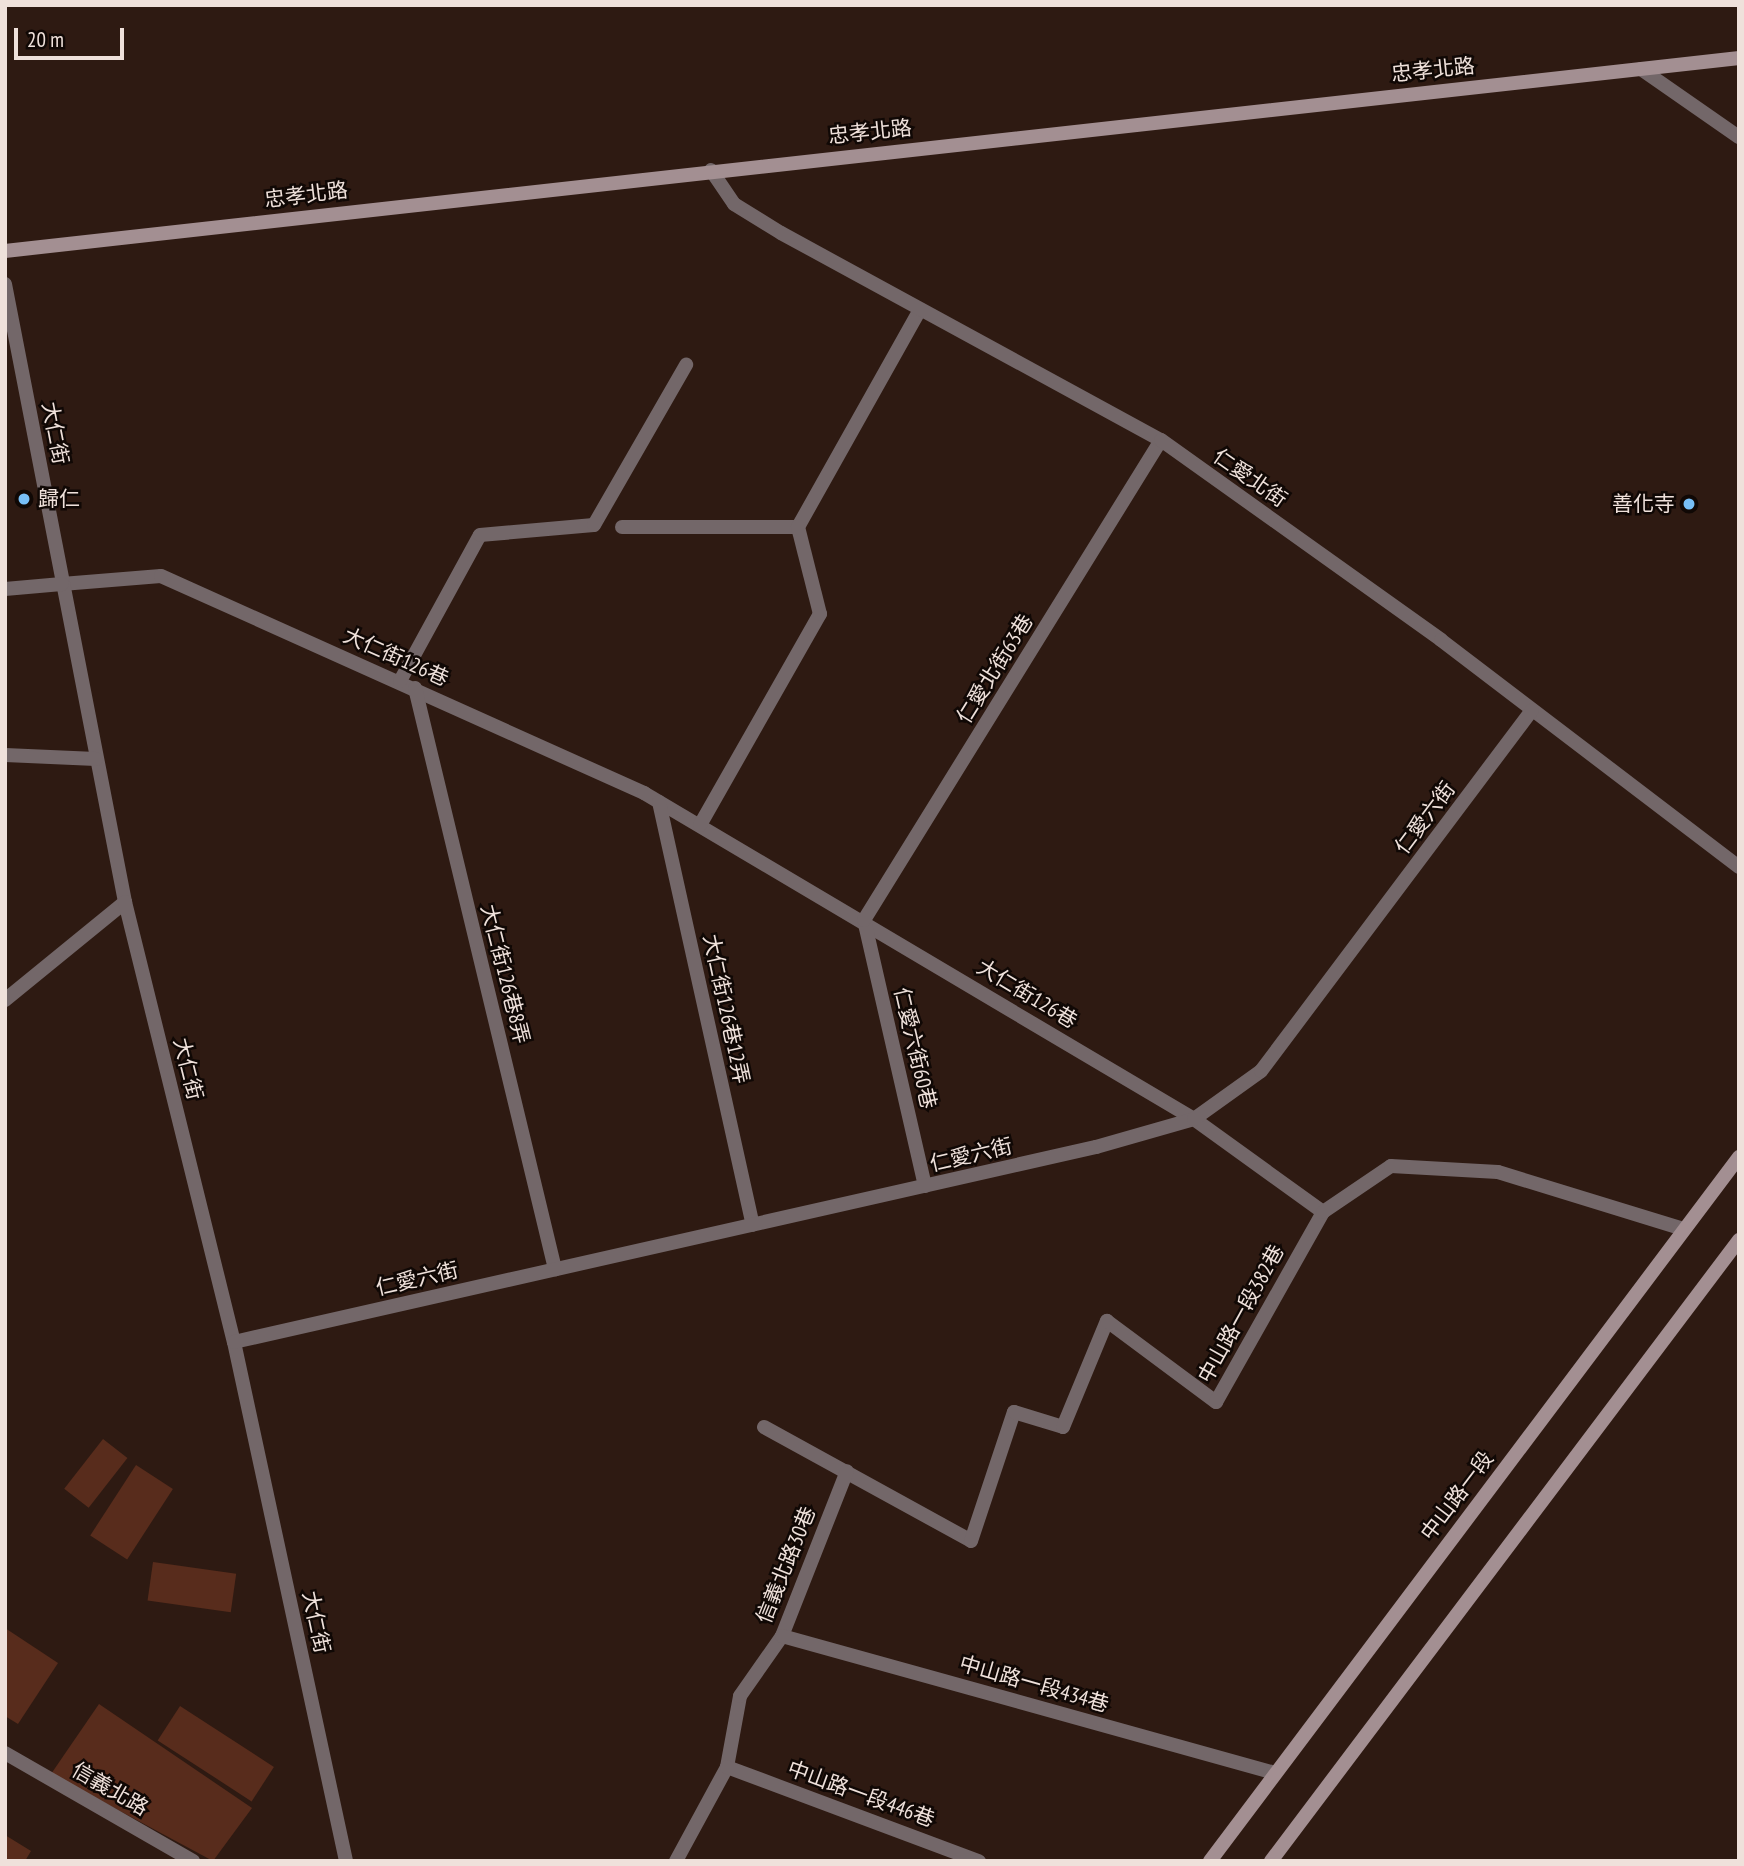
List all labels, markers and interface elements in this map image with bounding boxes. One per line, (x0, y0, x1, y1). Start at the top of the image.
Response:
scale bar (18, 14, 128, 58)
text: 20 m (27, 26, 64, 53)
street label: 忠孝北路 (1390, 53, 1476, 87)
street label: 忠孝北路 (827, 115, 913, 149)
street label: 忠孝北路 (263, 177, 349, 213)
street label: 大仁街 (37, 400, 73, 466)
street label: 仁愛北街 (1208, 444, 1292, 512)
place label: 歸仁 (38, 486, 80, 512)
marker: 歸仁 (16, 491, 32, 507)
place label: 善化寺 (1612, 491, 1675, 517)
marker: 善化寺 (1681, 496, 1697, 512)
street label: 仁愛北街63巷 (951, 610, 1039, 728)
street label: 大仁街126巷 (340, 623, 452, 691)
street label: 仁愛六街 (1390, 777, 1460, 859)
street label: 大仁街126巷8弄 (476, 902, 534, 1046)
street label: 大仁街126巷12弄 (698, 932, 754, 1086)
street label: 大仁街126巷 (972, 954, 1082, 1034)
street label: 仁愛六街60巷 (889, 985, 941, 1111)
street label: 大仁街 (168, 1035, 208, 1103)
street label: 仁愛六街 (927, 1133, 1015, 1177)
street label: 中山路一段382巷 (1193, 1240, 1289, 1388)
street label: 仁愛六街 (373, 1257, 461, 1301)
street label: 中山路一段 (1415, 1446, 1499, 1546)
street label: 信義北路30巷 (751, 1503, 821, 1627)
street label: 大仁街 (297, 1589, 335, 1655)
street label: 中山路一段434巷 (956, 1651, 1112, 1717)
street label: 中山路一段446巷 (784, 1756, 938, 1832)
street label: 信義北路 (67, 1757, 153, 1821)

